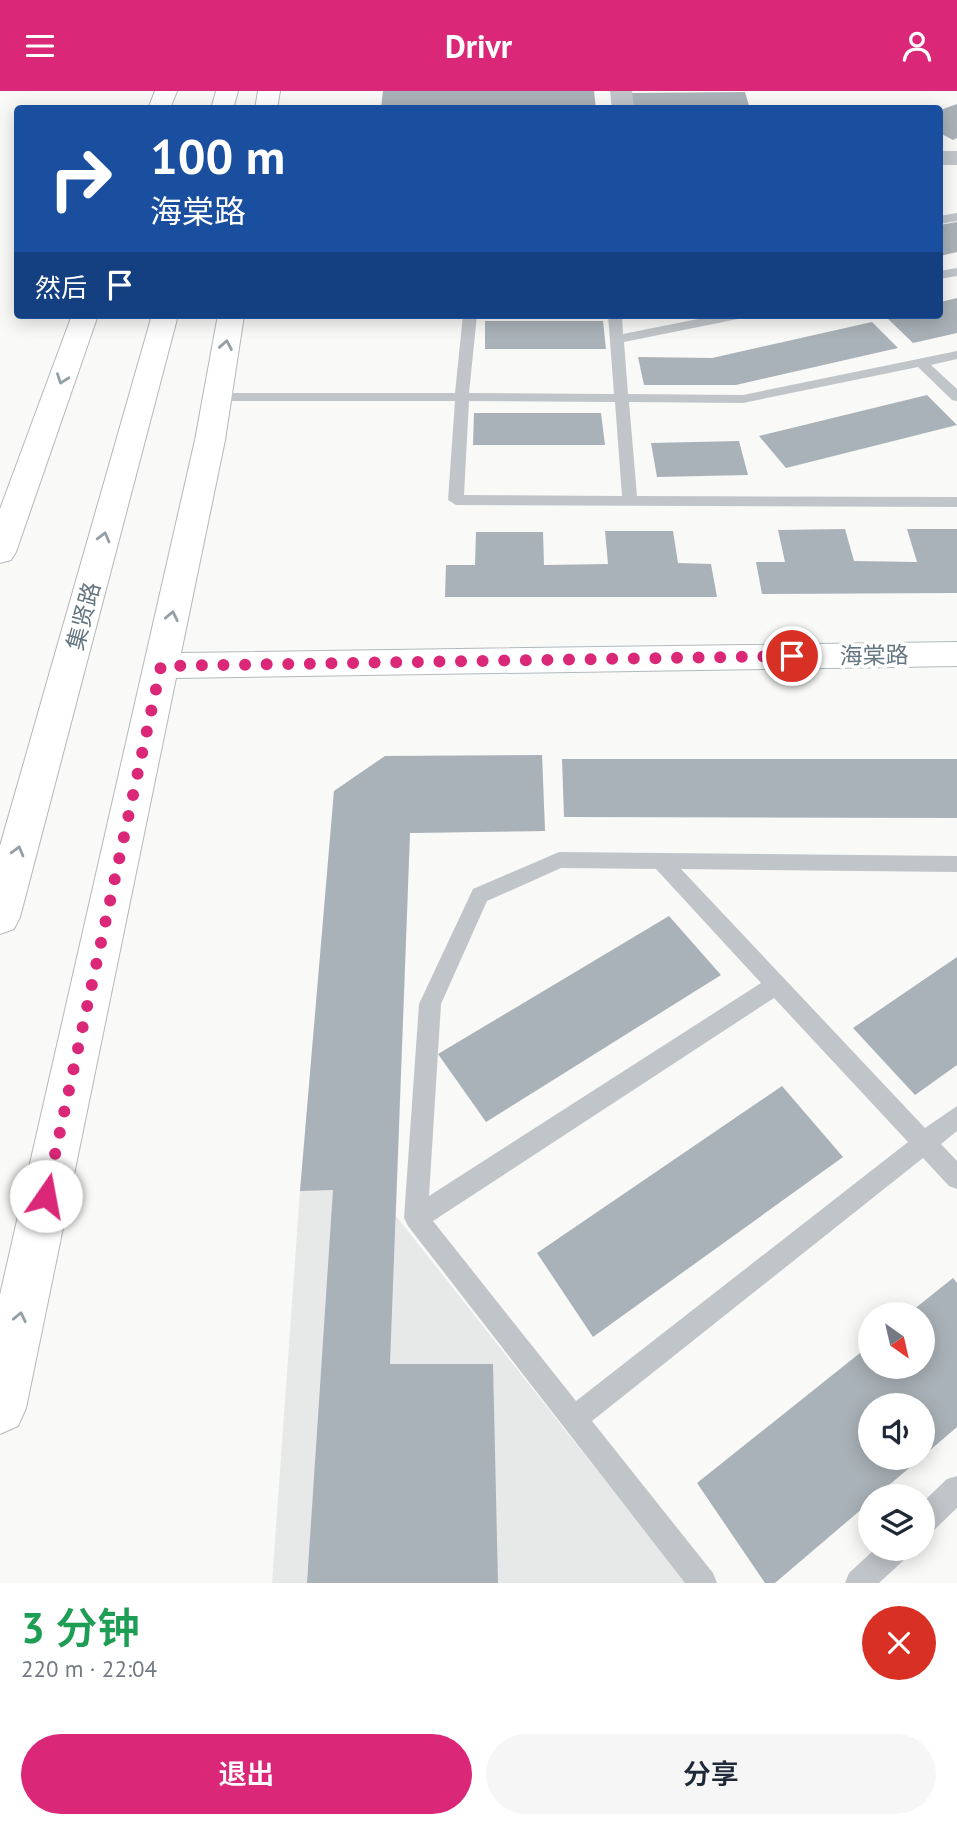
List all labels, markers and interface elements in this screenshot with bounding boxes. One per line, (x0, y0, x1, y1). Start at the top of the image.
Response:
text: Drivr (445, 25, 512, 67)
icon: menu (21, 27, 59, 65)
icon: person (898, 27, 936, 65)
text: 100 m (150, 124, 285, 188)
icon: right (35, 133, 126, 224)
text: 海棠路 (150, 190, 246, 232)
icon: arrive (101, 266, 139, 304)
text: 然后 (35, 271, 87, 304)
one-way arrow (218, 339, 233, 351)
one-way arrow (56, 373, 70, 385)
one-way arrow (96, 531, 110, 543)
street label: 集贤路 (60, 579, 106, 653)
one-way arrow (163, 610, 178, 622)
pin (762, 626, 822, 686)
icon: arrive (773, 637, 811, 675)
street label: 海棠路 (839, 640, 909, 670)
one-way arrow (10, 845, 24, 857)
position arrow (9, 1159, 83, 1233)
north arrow (858, 1302, 934, 1379)
map controls (858, 1302, 935, 1561)
one-way arrow (11, 1311, 26, 1323)
button: sound (858, 1393, 935, 1470)
button: layers (858, 1484, 935, 1561)
text: 3 分钟 (21, 1600, 139, 1655)
button: close (862, 1606, 936, 1680)
text: 220 m · 22:04 (21, 1654, 157, 1683)
button: 退出 (21, 1734, 472, 1814)
button: 分享 (486, 1734, 936, 1814)

